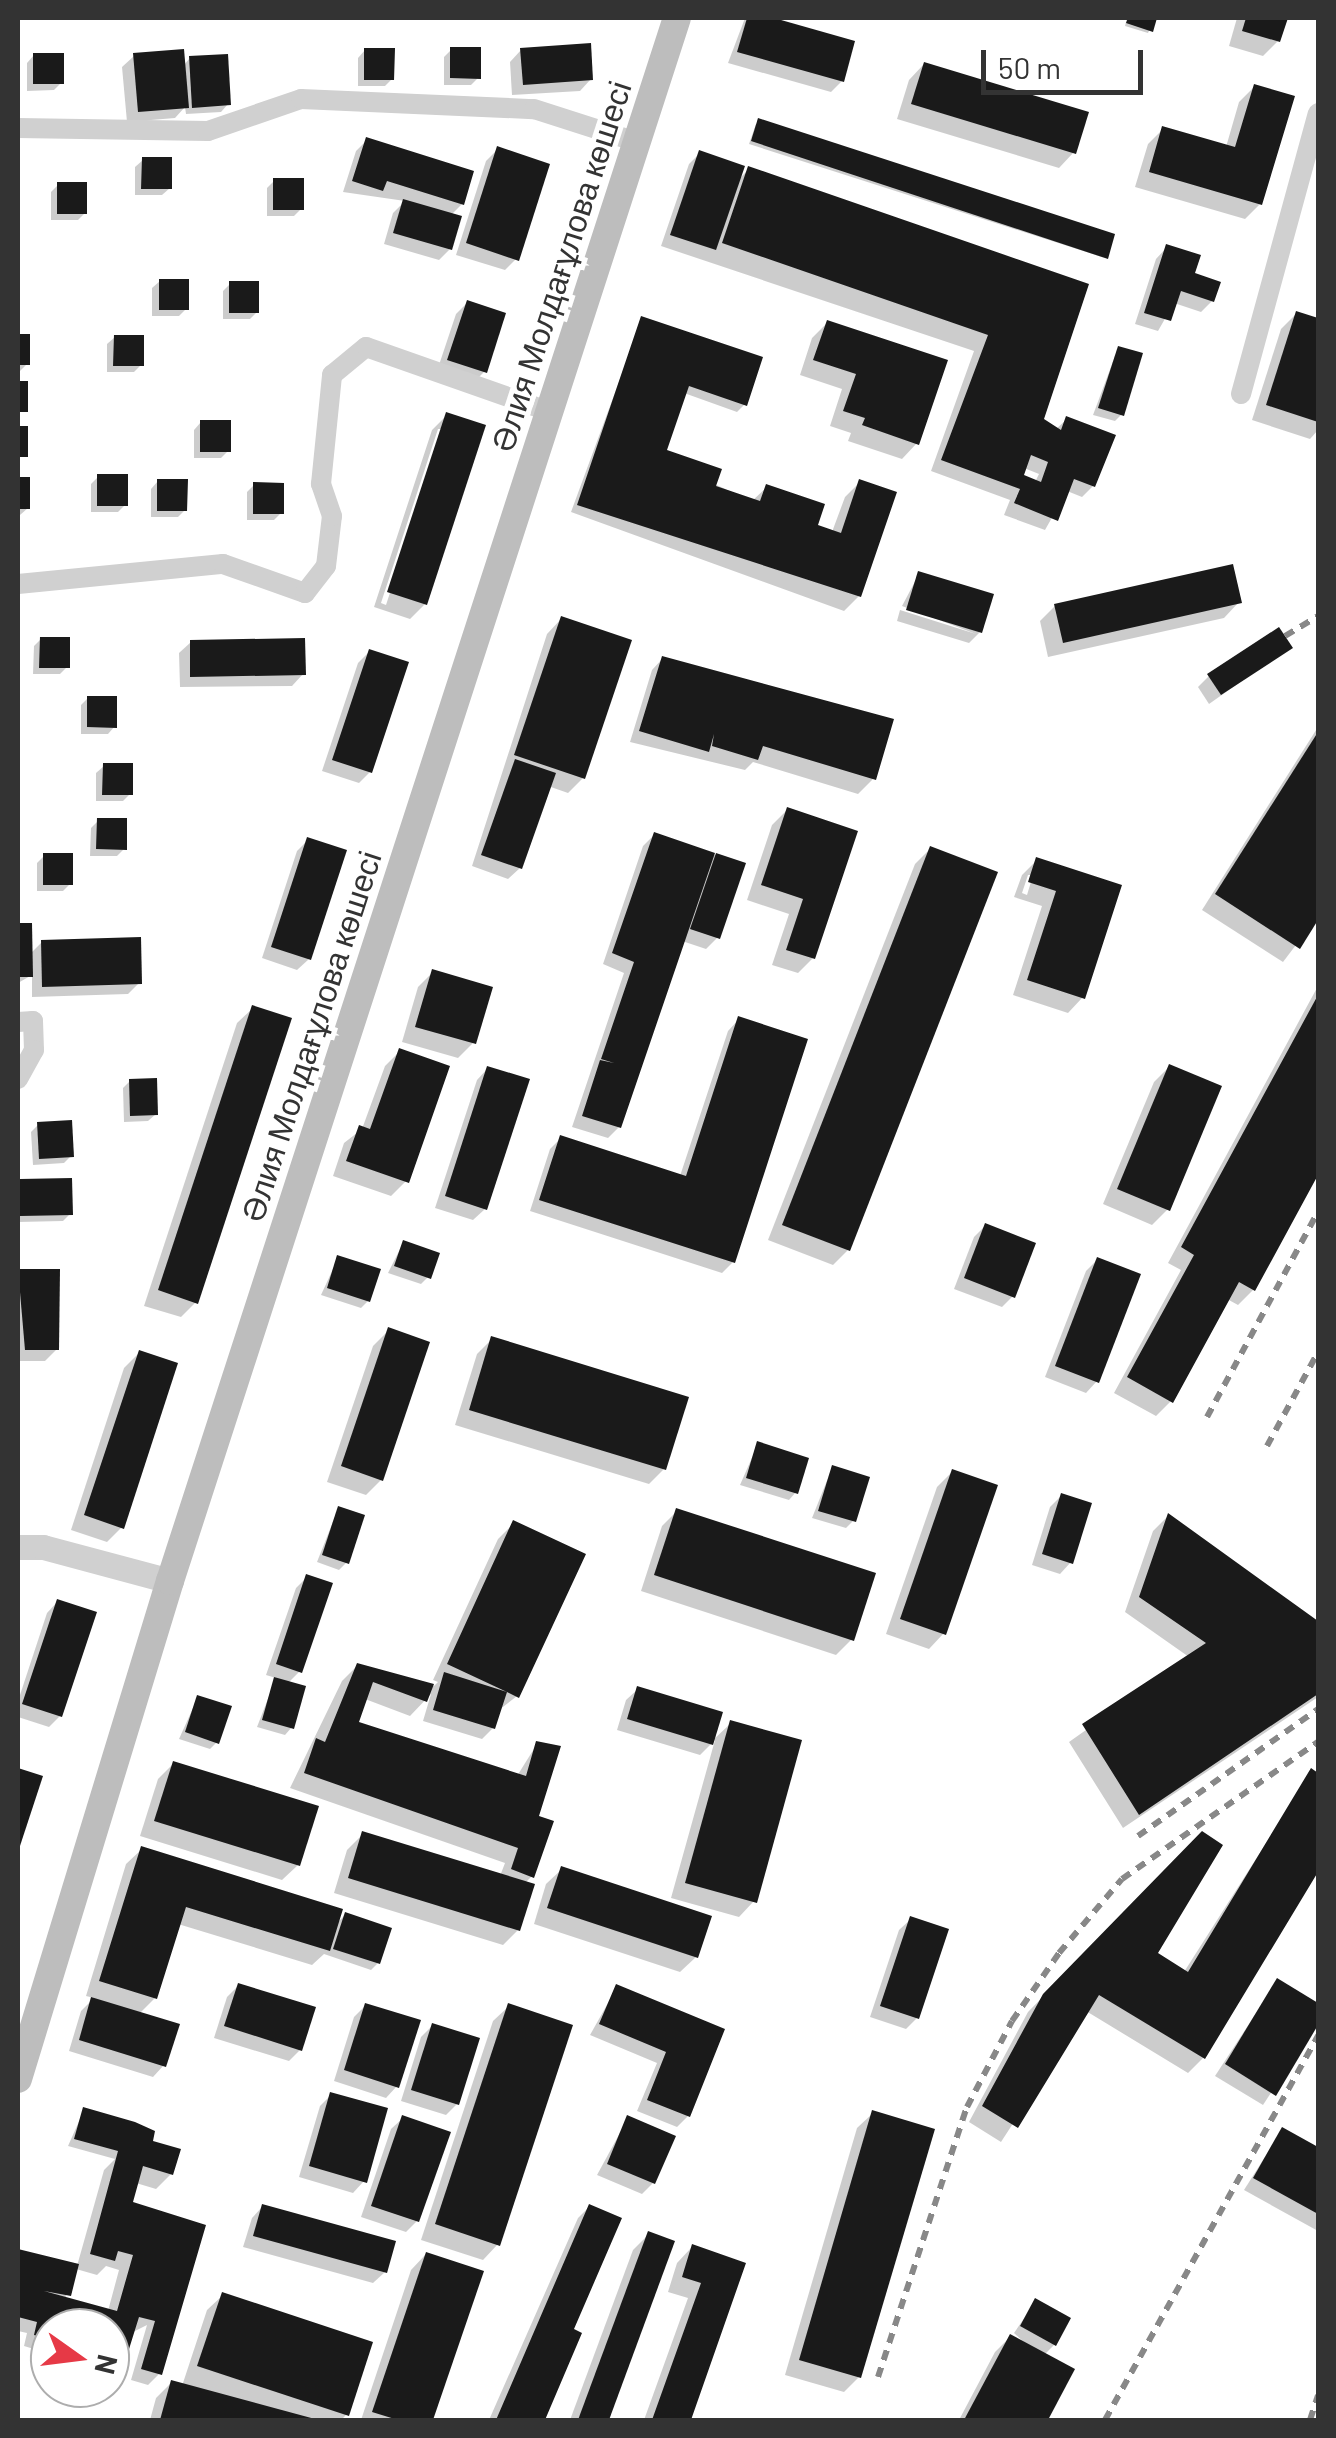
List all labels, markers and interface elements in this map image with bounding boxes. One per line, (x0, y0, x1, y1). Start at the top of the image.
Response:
scale bar (986, 30, 1148, 92)
text: 50 m (998, 49, 1061, 85)
street label: Әлия Молдағұлова көшесі (482, 76, 638, 456)
street label: Әлия Молдағұлова көшесі (232, 846, 388, 1226)
north arrow (30, 2308, 130, 2408)
text: N (88, 2352, 126, 2378)

